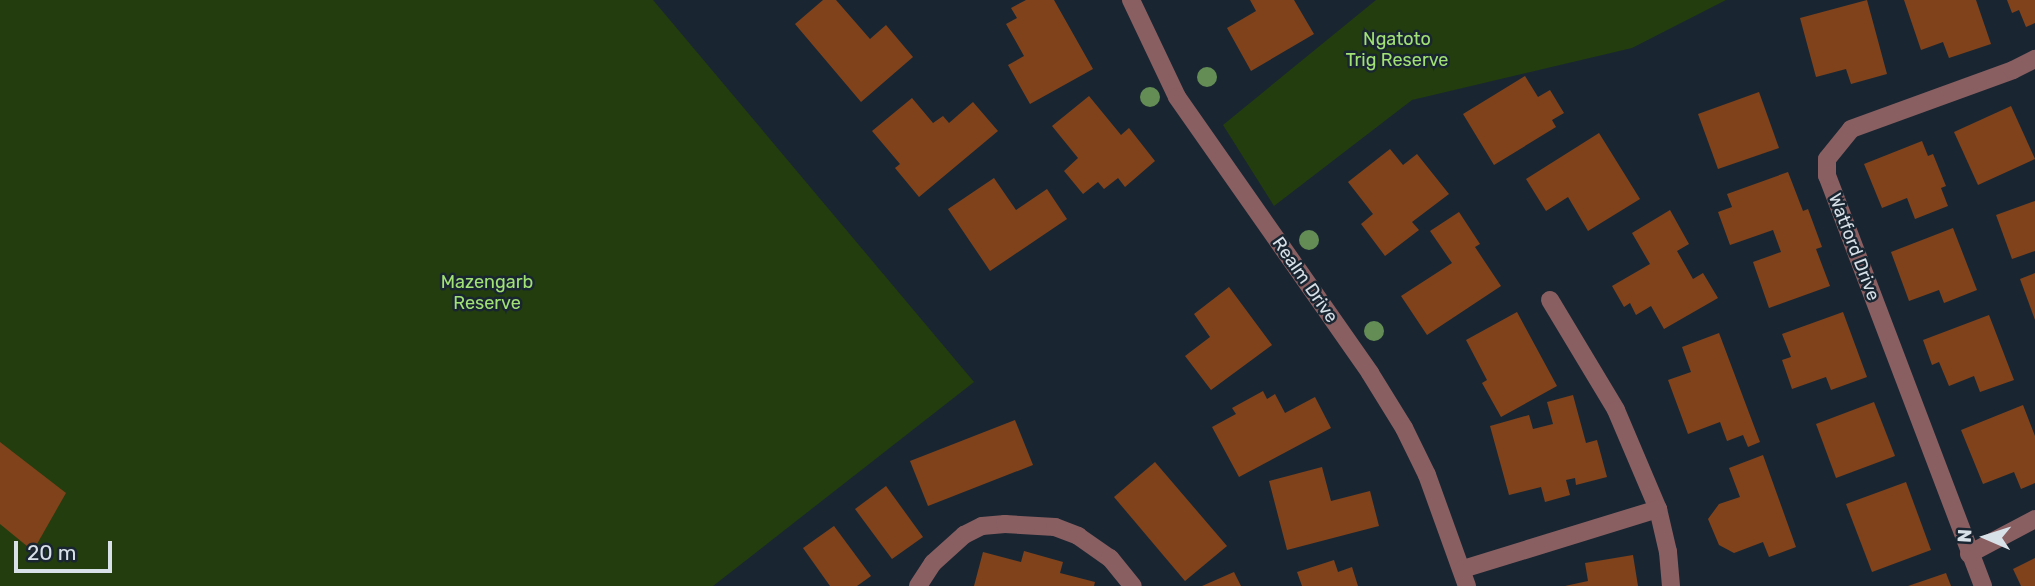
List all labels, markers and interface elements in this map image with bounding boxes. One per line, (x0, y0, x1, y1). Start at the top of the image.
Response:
park label: Ngatoto Trig Reserve (1346, 29, 1448, 72)
street label: Watford Drive (1824, 190, 1884, 304)
street label: Realm Drive (1268, 233, 1342, 327)
park label: Mazengarb Reserve (441, 272, 533, 314)
north arrow (1951, 502, 2021, 572)
scale bar (18, 526, 116, 570)
text: N (1953, 528, 1976, 543)
text: 20 m (27, 540, 76, 565)

